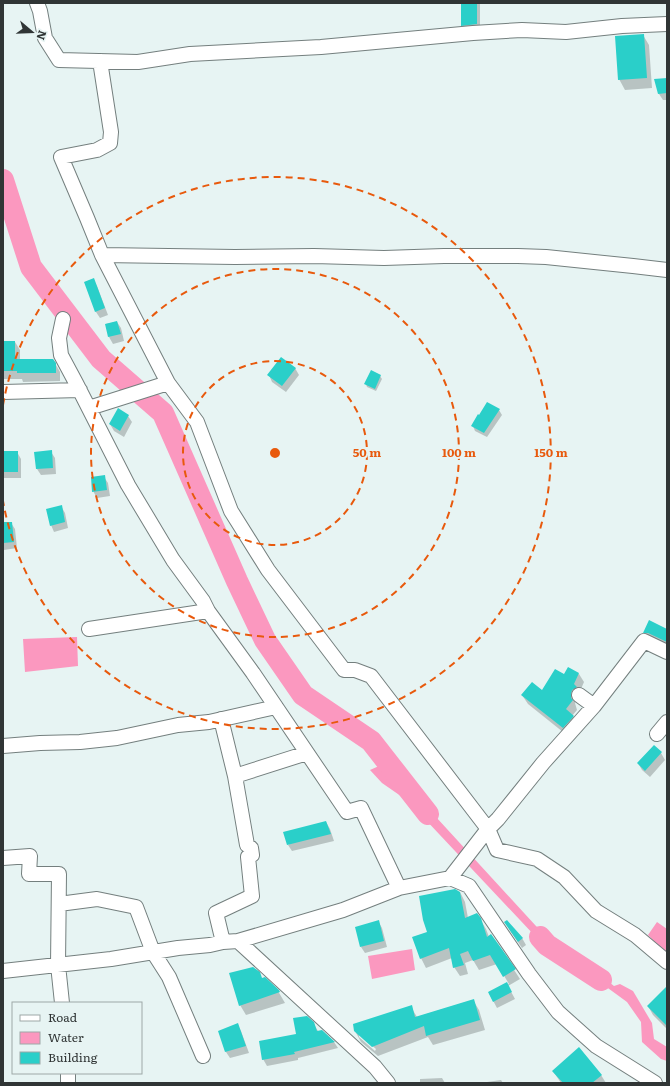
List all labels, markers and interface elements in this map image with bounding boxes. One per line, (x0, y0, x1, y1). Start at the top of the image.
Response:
north arrow (12, 12, 52, 52)
text: N (33, 29, 51, 43)
text: 50 m (353, 443, 381, 461)
text: 100 m (442, 443, 476, 461)
text: 150 m (534, 443, 568, 461)
centre of rings (268, 446, 282, 460)
legend (12, 1002, 142, 1074)
text: Road (48, 1008, 78, 1026)
text: Water (48, 1028, 84, 1046)
text: Building (48, 1048, 98, 1066)

